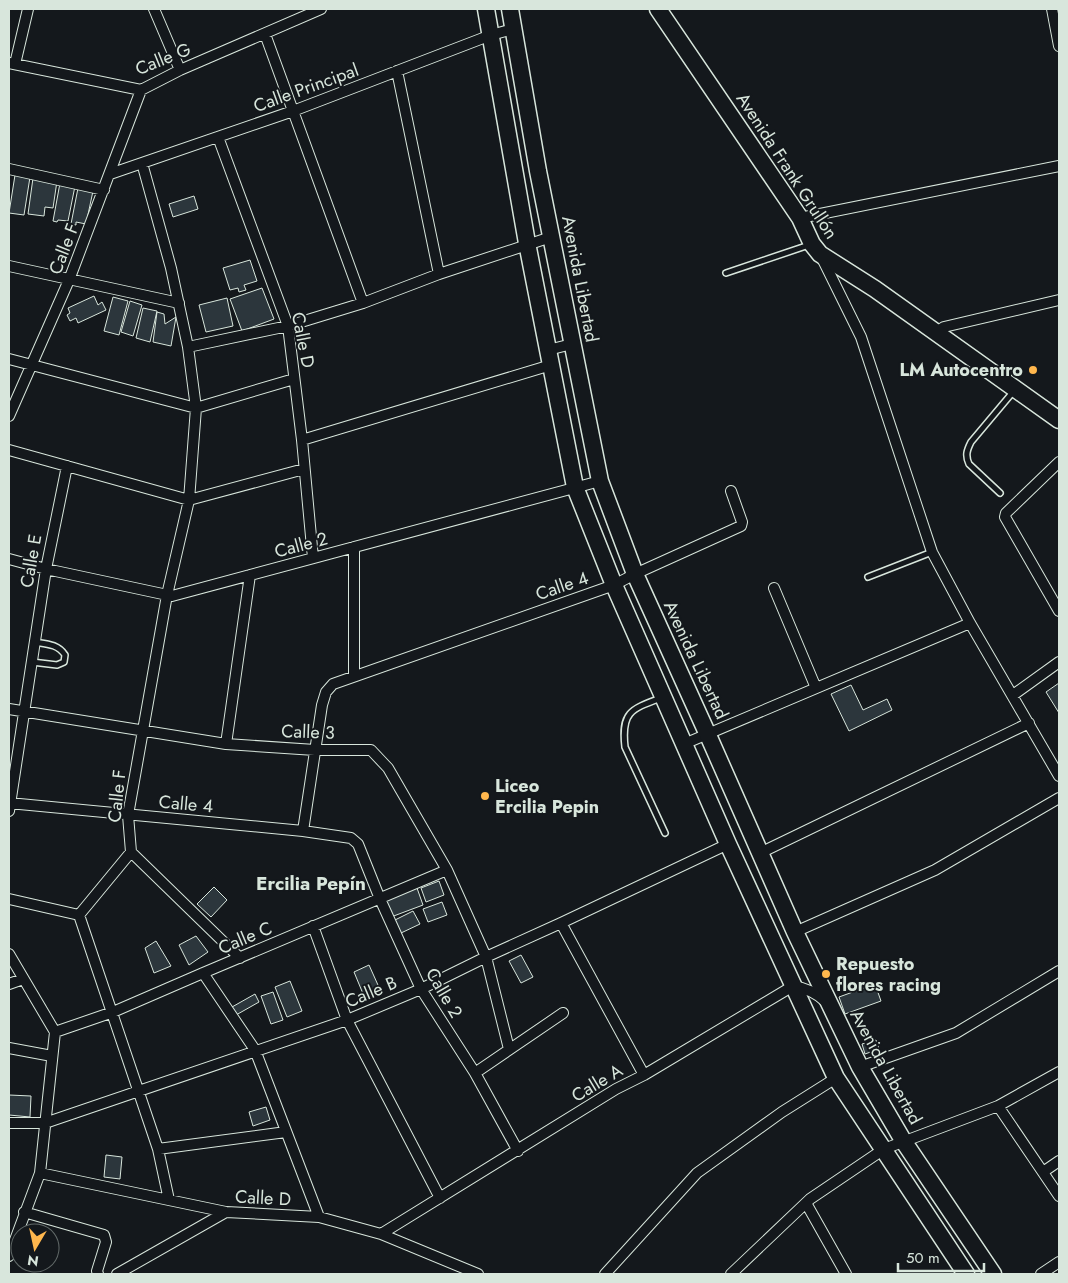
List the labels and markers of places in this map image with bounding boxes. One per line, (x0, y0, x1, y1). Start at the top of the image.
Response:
place label: LM Autocentro (899, 357, 1023, 383)
marker: LM Autocentro (1027, 364, 1039, 376)
place label: Liceo Ercilia Pepin (495, 773, 599, 820)
marker: Liceo Ercilia Pepin (479, 790, 491, 802)
place label: Repuesto flores racing (836, 951, 941, 998)
marker: Repuesto flores racing (820, 968, 832, 980)

